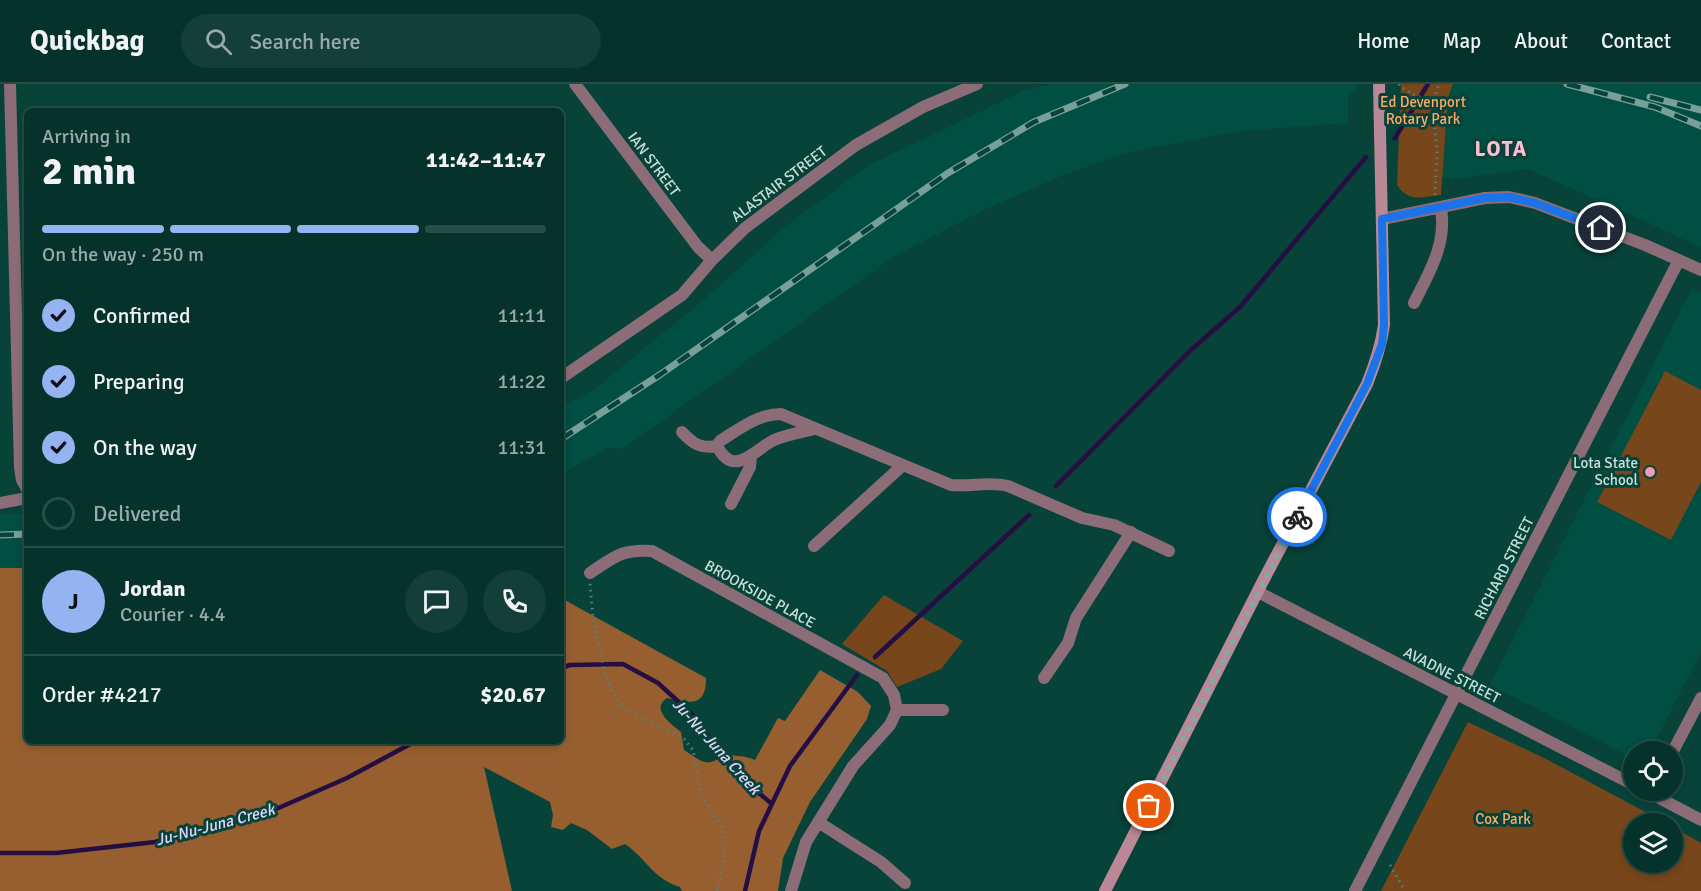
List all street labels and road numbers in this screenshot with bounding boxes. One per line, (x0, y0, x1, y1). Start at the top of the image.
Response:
street label: IAN STREET (624, 128, 684, 200)
street label: ALASTAIR STREET (728, 142, 831, 226)
street label: RICHARD STREET (1470, 513, 1538, 622)
street label: BROOKSIDE PLACE (702, 556, 818, 632)
street label: AVADNE STREET (1401, 643, 1504, 707)

